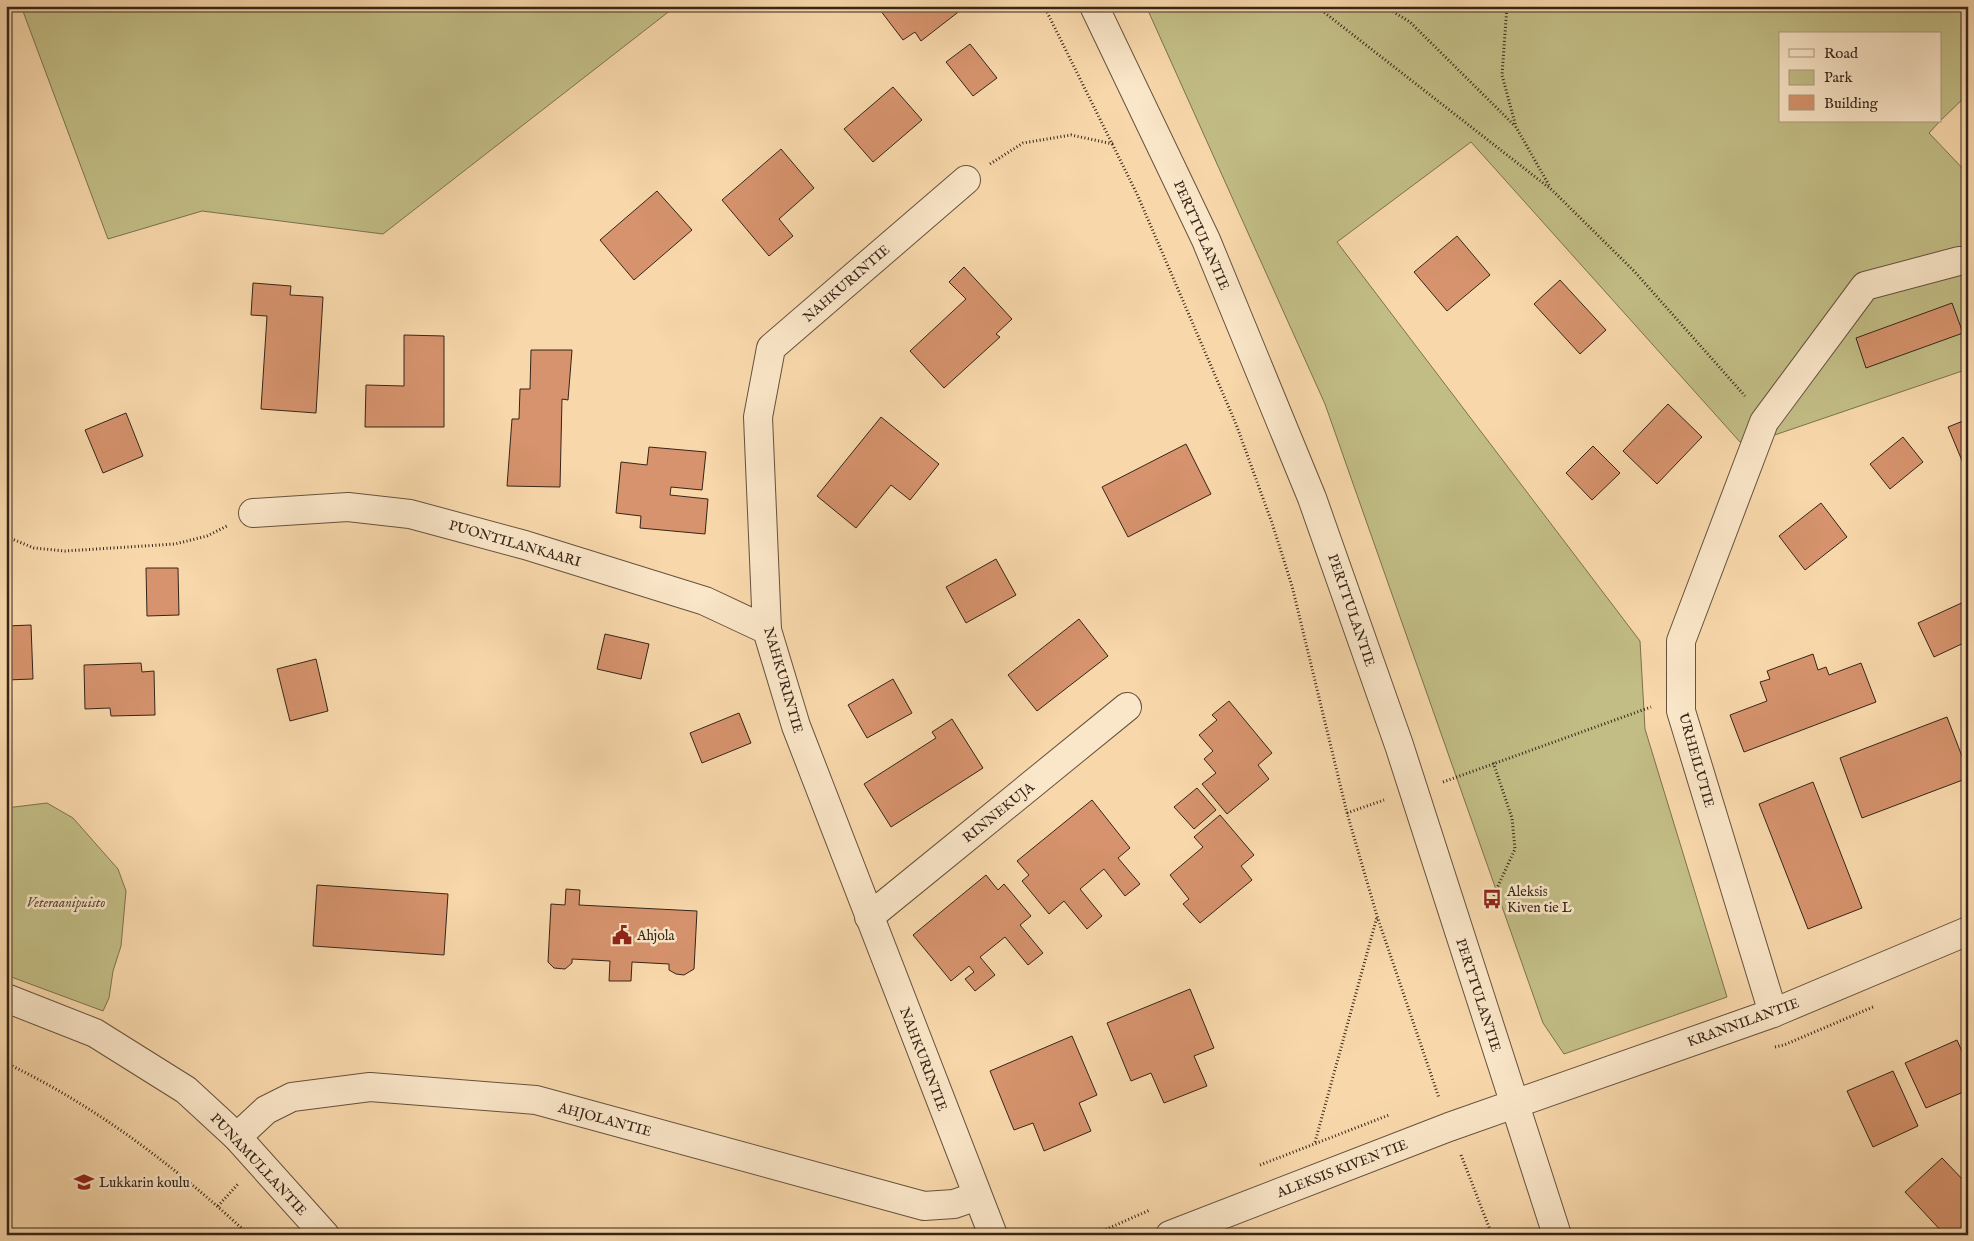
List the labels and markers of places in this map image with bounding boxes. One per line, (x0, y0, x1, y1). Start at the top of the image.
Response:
place label: Aleksis Kiven tie L (1506, 883, 1572, 917)
bus stop icon: Aleksis Kiven tie L (1481, 888, 1503, 910)
public building icon: Ahjola (611, 924, 633, 946)
place label: Ahjola (636, 927, 676, 945)
school or university icon: Lukkarin koulu (73, 1171, 95, 1193)
place label: Lukkarin koulu (99, 1174, 190, 1192)

